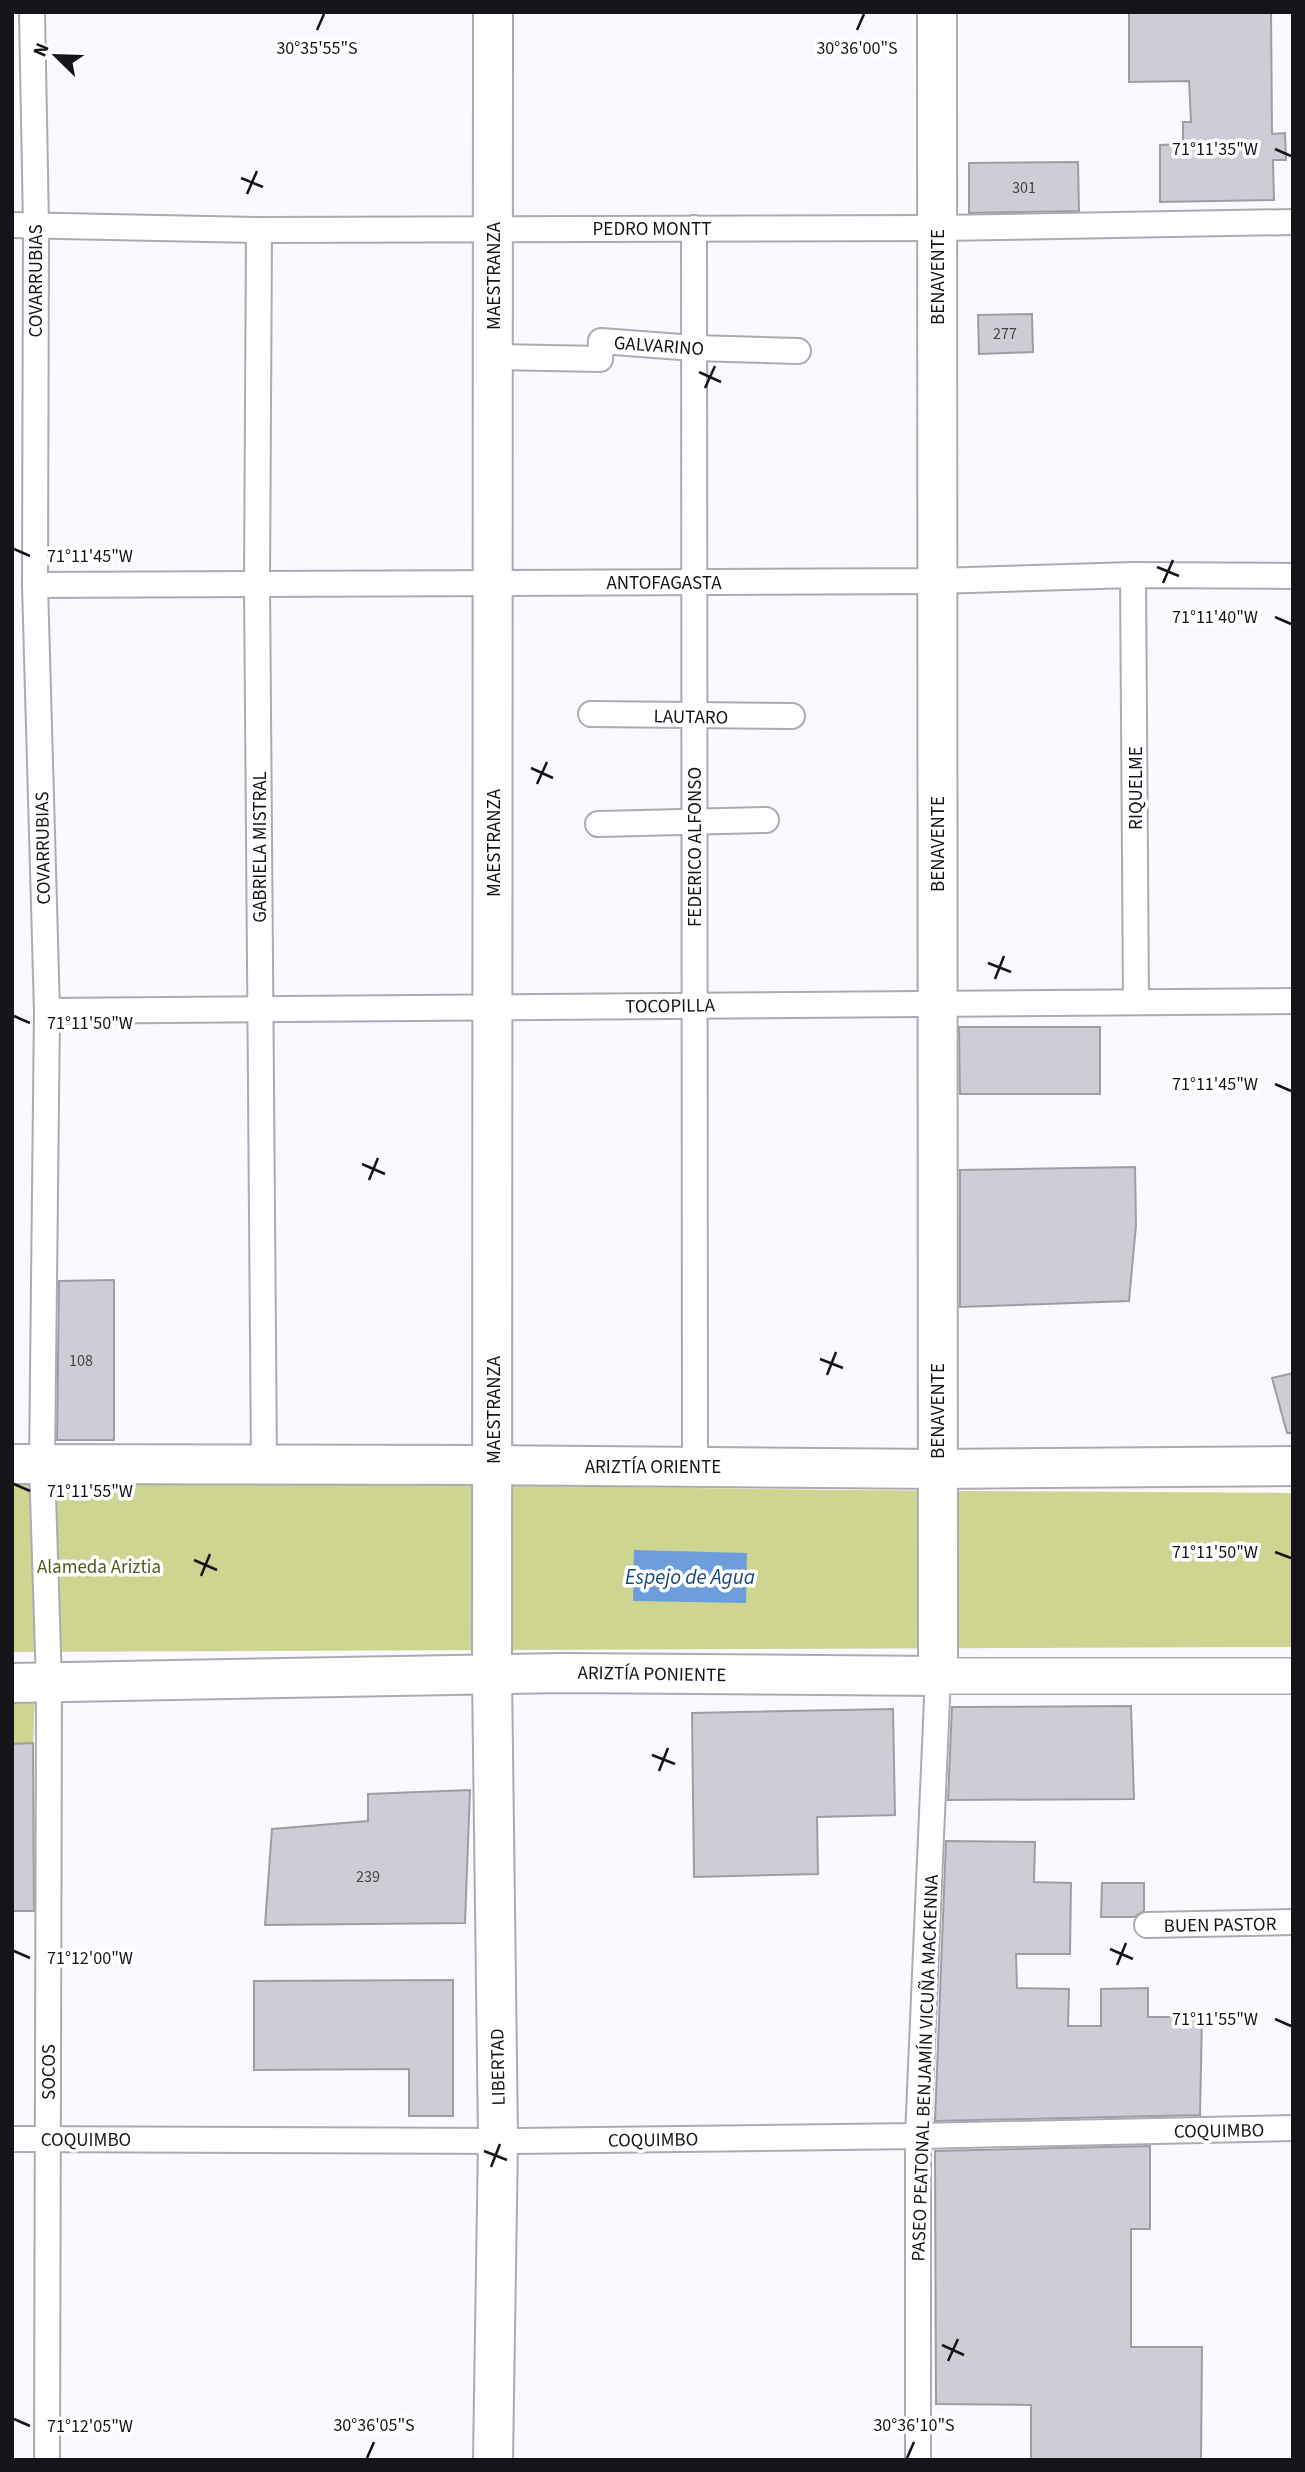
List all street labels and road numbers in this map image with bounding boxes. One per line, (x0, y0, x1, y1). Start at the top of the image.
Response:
street label: PEDRO MONTT (593, 216, 711, 243)
street label: MAESTRANZA (481, 221, 508, 330)
street label: COVARRUBIAS (23, 224, 50, 338)
street label: BENAVENTE (925, 229, 952, 325)
street label: GALVARINO (613, 330, 705, 363)
street label: ANTOFAGASTA (606, 570, 722, 597)
street label: LAUTARO (653, 703, 729, 732)
street label: RIQUELME (1123, 746, 1150, 830)
street label: FEDERICO ALFONSO (682, 767, 709, 927)
street label: GABRIELA MISTRAL (247, 771, 274, 923)
street label: MAESTRANZA (481, 788, 508, 897)
street label: COVARRUBIAS (29, 791, 58, 905)
street label: BENAVENTE (925, 796, 952, 892)
street label: TOCOPILLA (625, 992, 716, 1021)
street label: MAESTRANZA (481, 1355, 508, 1464)
street label: BENAVENTE (925, 1363, 952, 1459)
street label: ARIZTÍA ORIENTE (585, 1454, 721, 1481)
street label: ARIZTÍA PONIENTE (577, 1660, 727, 1689)
street label: PASEO PEATONAL BENJAMÍN VICUÑA MACKENNA (905, 1873, 946, 2262)
street label: BUEN PASTOR (1163, 1911, 1277, 1940)
street label: LIBERTAD (484, 2028, 513, 2106)
street label: SOCOS (36, 2044, 63, 2100)
street label: COQUIMBO (1174, 2117, 1264, 2146)
street label: COQUIMBO (608, 2126, 698, 2155)
street label: COQUIMBO (41, 2127, 131, 2154)

